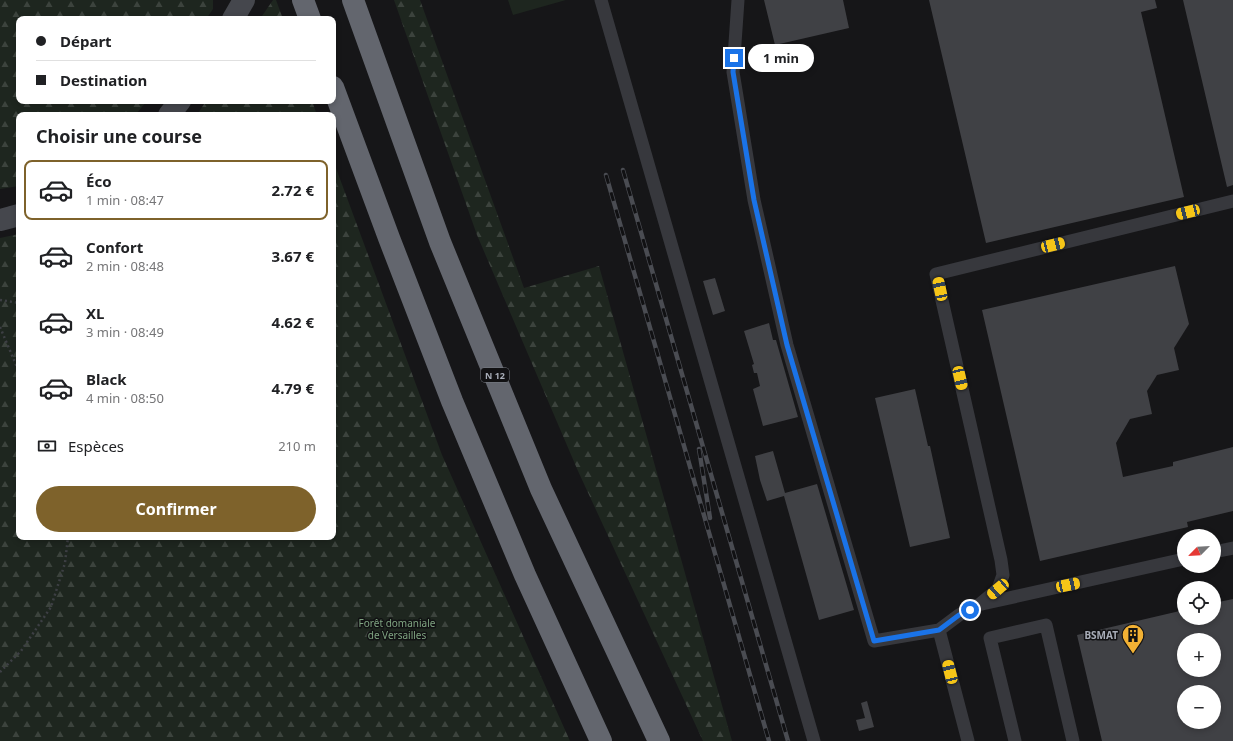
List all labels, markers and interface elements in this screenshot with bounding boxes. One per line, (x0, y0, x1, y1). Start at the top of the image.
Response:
text: Départ (60, 31, 112, 51)
callout: 1 min (748, 44, 814, 72)
route end (725, 49, 743, 67)
text: 1 min (763, 49, 799, 67)
text: Destination (60, 70, 147, 90)
text: Choisir une course (36, 124, 202, 148)
text: Éco (86, 171, 112, 191)
icon: car (38, 172, 74, 208)
text: 2.72 € (272, 180, 314, 200)
text: 1 min · 08:47 (86, 191, 164, 209)
car (1175, 203, 1201, 221)
car (1040, 236, 1066, 254)
text: Confort (86, 237, 143, 257)
icon: car (38, 238, 74, 274)
text: 3.67 € (272, 246, 314, 266)
text: 2 min · 08:48 (86, 257, 164, 275)
car (932, 276, 948, 302)
text: XL (86, 303, 104, 323)
icon: car (38, 304, 74, 340)
text: 4.62 € (272, 312, 314, 332)
text: 3 min · 08:49 (86, 323, 164, 341)
car (951, 365, 969, 391)
road number: N 12 (481, 368, 509, 382)
text: Black (86, 369, 126, 389)
icon: car (38, 370, 74, 406)
text: 4.79 € (272, 378, 314, 398)
text: 4 min · 08:50 (86, 389, 164, 407)
icon: cash (36, 435, 58, 457)
text: Espèces (68, 436, 124, 456)
text: 210 m (278, 437, 316, 455)
button: Confirmer (36, 486, 316, 532)
north arrow (1177, 529, 1221, 573)
map controls (1177, 529, 1221, 729)
car (985, 577, 1011, 601)
car (1055, 577, 1081, 593)
button: locate (1177, 581, 1221, 625)
route start (961, 601, 979, 619)
park label: Forêt domaniale de Versailles (359, 616, 436, 642)
building icon: BSMAT (1120, 622, 1146, 655)
place label: BSMAT (1084, 628, 1118, 642)
button: + (1177, 633, 1221, 677)
car (941, 659, 959, 685)
button: − (1177, 685, 1221, 729)

